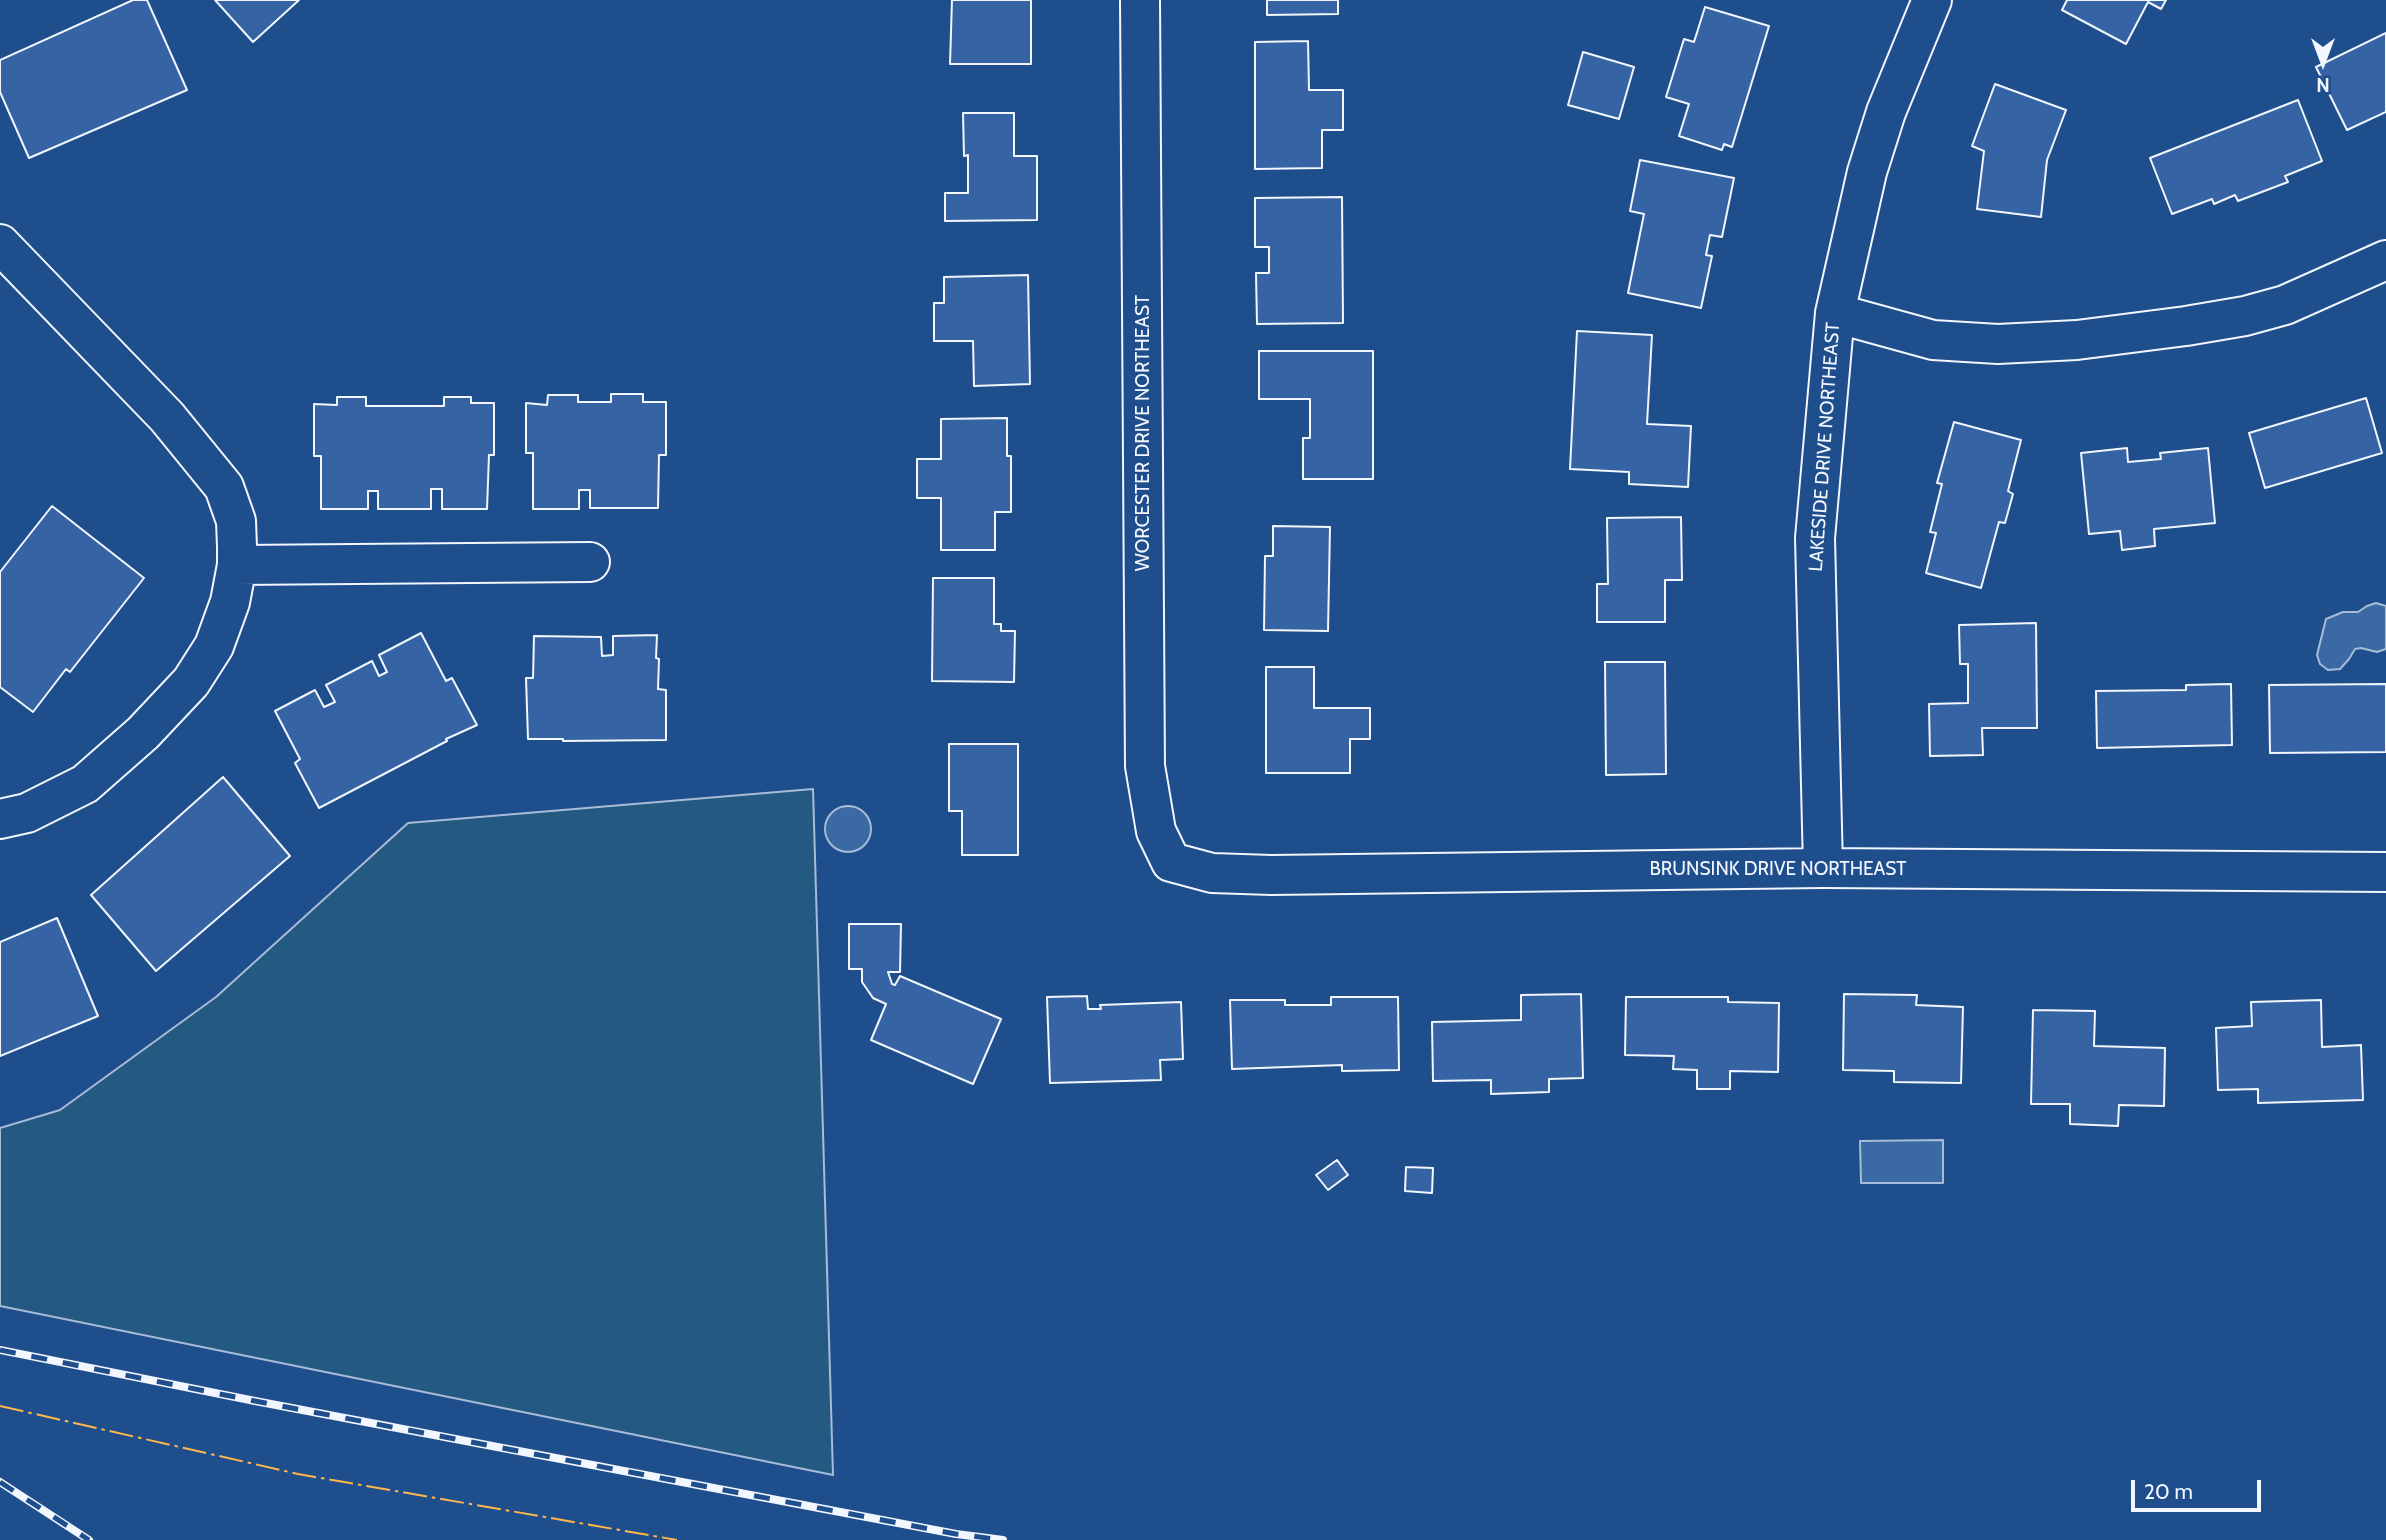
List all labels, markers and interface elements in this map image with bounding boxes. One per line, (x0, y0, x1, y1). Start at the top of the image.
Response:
north arrow (2288, 28, 2358, 98)
text: N (2316, 73, 2330, 96)
street label: WORCESTER DRIVE NORTHEAST (1132, 295, 1154, 571)
street label: LAKESIDE DRIVE NORTHEAST (1805, 322, 1845, 572)
street label: BRUNSINK DRIVE NORTHEAST (1650, 858, 1906, 880)
scale bar (2134, 1466, 2264, 1510)
text: 20 m (2144, 1479, 2193, 1504)

